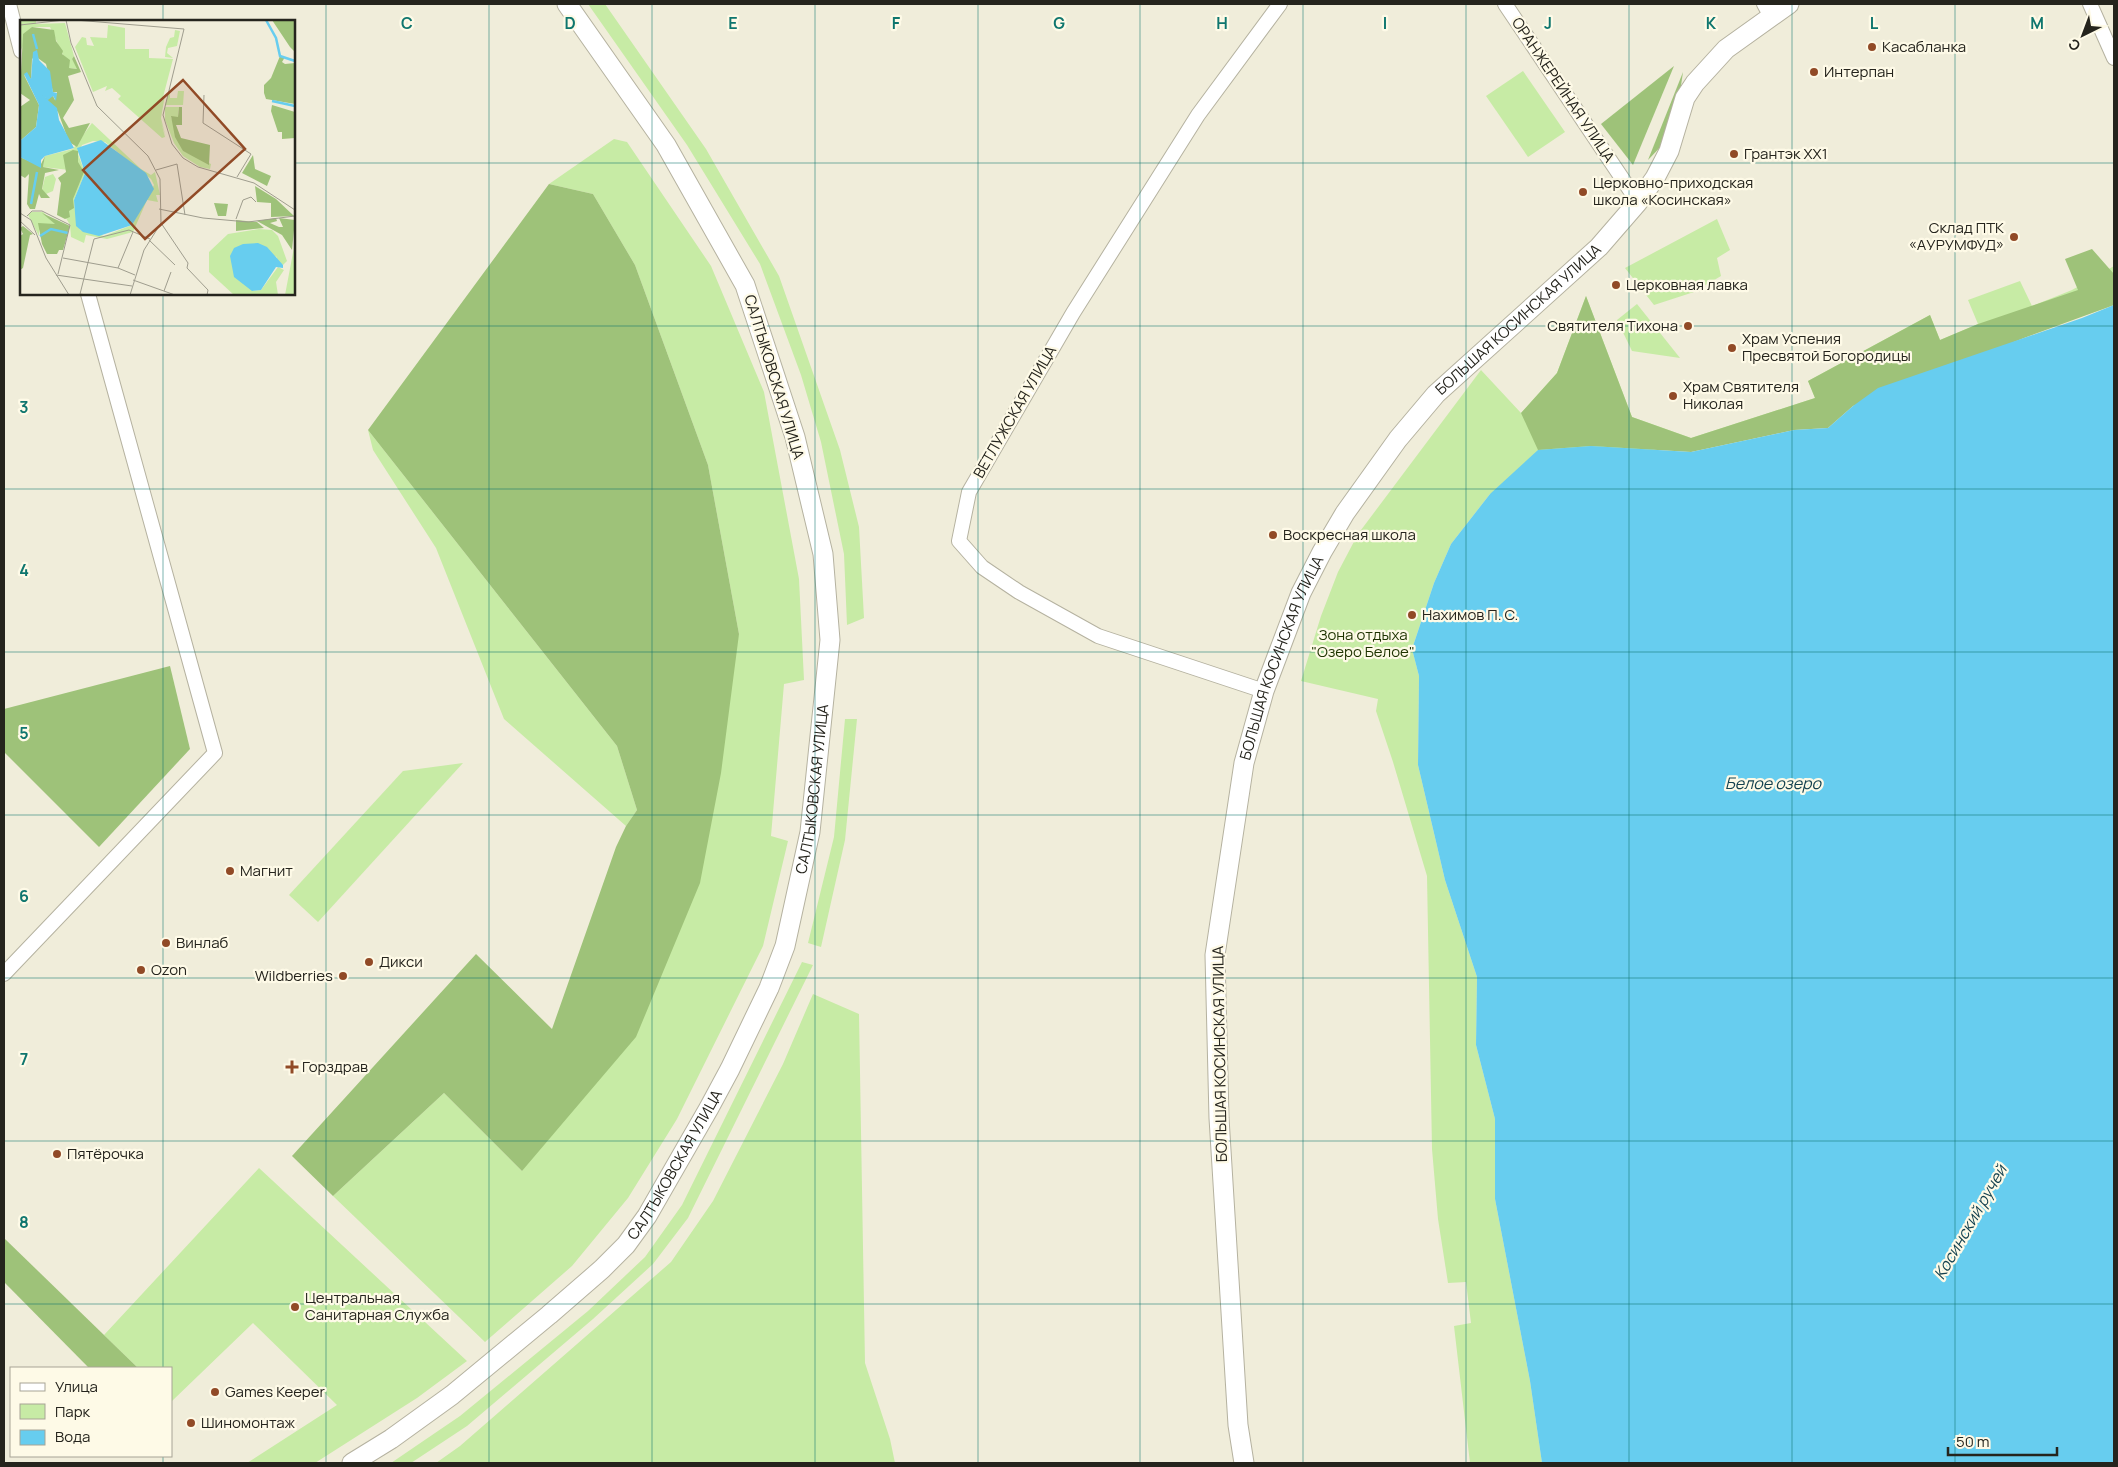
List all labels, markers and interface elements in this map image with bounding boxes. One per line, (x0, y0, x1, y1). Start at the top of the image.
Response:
north arrow (2058, 10, 2108, 60)
text: C (401, 12, 413, 34)
text: D (564, 12, 576, 34)
text: E (728, 12, 738, 34)
text: F (892, 12, 901, 34)
text: G (1053, 12, 1065, 34)
text: H (1216, 12, 1228, 34)
text: I (1383, 12, 1387, 34)
text: J (1544, 12, 1552, 34)
text: K (1706, 12, 1717, 34)
text: L (1870, 12, 1879, 34)
text: M (2030, 12, 2044, 34)
street label: ОРАНЖЕРЕЙНАЯ УЛИЦА (1507, 13, 1620, 167)
inset map (20, 20, 295, 295)
text: С (2064, 35, 2084, 56)
place label: Касабланка (1882, 36, 1966, 57)
marker: Касабланка (1866, 41, 1878, 53)
place label: Интерпан (1824, 61, 1894, 82)
marker: Интерпан (1808, 66, 1820, 78)
place label: Грантэк ХХ1 (1744, 143, 1828, 164)
marker: Грантэк ХХ1 (1728, 148, 1740, 160)
place label: Церковно-приходская школа «Косинская» (1593, 172, 1753, 210)
marker: Церковно-приходская школа «Косинская» (1577, 186, 1589, 198)
place label: Склад ПТК «АУРУМФУД» (1909, 217, 2004, 255)
marker: Склад ПТК «АУРУМФУД» (2008, 231, 2020, 243)
street label: БОЛЬШАЯ КОСИНСКАЯ УЛИЦА (1431, 239, 1606, 400)
place label: Церковная лавка (1626, 274, 1748, 295)
marker: Церковная лавка (1610, 279, 1622, 291)
street label: САЛТЫКОВСКАЯ УЛИЦА (739, 292, 810, 462)
place label: Святителя Тихона (1547, 315, 1678, 336)
marker: Святителя Тихона (1682, 320, 1694, 332)
place label: Храм Успения Пресвятой Богородицы (1742, 328, 1911, 366)
street label: ВЕТЛУЖСКАЯ УЛИЦА (968, 341, 1061, 482)
marker: Храм Успения Пресвятой Богородицы (1726, 342, 1738, 354)
place label: Храм Святителя Николая (1683, 376, 1799, 414)
marker: Храм Святителя Николая (1667, 390, 1679, 402)
text: 3 (19, 396, 29, 418)
place label: Воскресная школа (1283, 524, 1416, 545)
marker: Воскресная школа (1267, 529, 1279, 541)
street label: БОЛЬШАЯ КОСИНСКАЯ УЛИЦА (1234, 552, 1329, 762)
text: 4 (19, 559, 29, 581)
place label: Нахимов П. С. (1422, 604, 1518, 625)
marker: Нахимов П. С. (1406, 609, 1418, 621)
park label: Зона отдыха "Озеро Белое" (1311, 624, 1415, 662)
street label: САЛТЫКОВСКАЯ УЛИЦА (790, 703, 833, 876)
text: 5 (19, 722, 29, 744)
water label: Белое озеро (1725, 772, 1823, 794)
place label: Магнит (240, 860, 293, 881)
marker: Магнит (224, 865, 236, 877)
text: 6 (19, 885, 29, 907)
place label: Винлаб (176, 932, 229, 953)
marker: Винлаб (160, 937, 172, 949)
street label: БОЛЬШАЯ КОСИНСКАЯ УЛИЦА (1207, 945, 1232, 1162)
place label: Дикси (379, 951, 423, 972)
marker: Дикси (363, 956, 375, 968)
place label: Ozon (151, 959, 187, 980)
marker: Ozon (135, 964, 147, 976)
place label: Wildberries (255, 965, 333, 986)
marker: Wildberries (337, 970, 349, 982)
text: 7 (20, 1048, 28, 1070)
place label: Горздрав (302, 1056, 368, 1077)
marker: Горздрав (286, 1061, 298, 1073)
street label: САЛТЫКОВСКАЯ УЛИЦА (622, 1085, 727, 1244)
place label: Пятёрочка (67, 1143, 144, 1164)
marker: Пятёрочка (51, 1148, 63, 1160)
water label: Косинский ручей (1928, 1159, 2013, 1283)
text: 8 (19, 1211, 29, 1233)
place label: Центральная Санитарная Служба (305, 1287, 449, 1325)
marker: Центральная Санитарная Служба (289, 1301, 301, 1313)
legend (10, 1367, 172, 1457)
text: Улица (55, 1376, 98, 1397)
place label: Games Keeper (225, 1381, 325, 1402)
marker: Games Keeper (209, 1386, 221, 1398)
text: Парк (55, 1401, 91, 1422)
place label: Шиномонтаж (201, 1412, 296, 1433)
marker: Шиномонтаж (185, 1417, 197, 1429)
scale bar (1948, 1424, 2057, 1456)
text: Вода (55, 1426, 90, 1447)
text: 50 m (1956, 1431, 1990, 1452)

